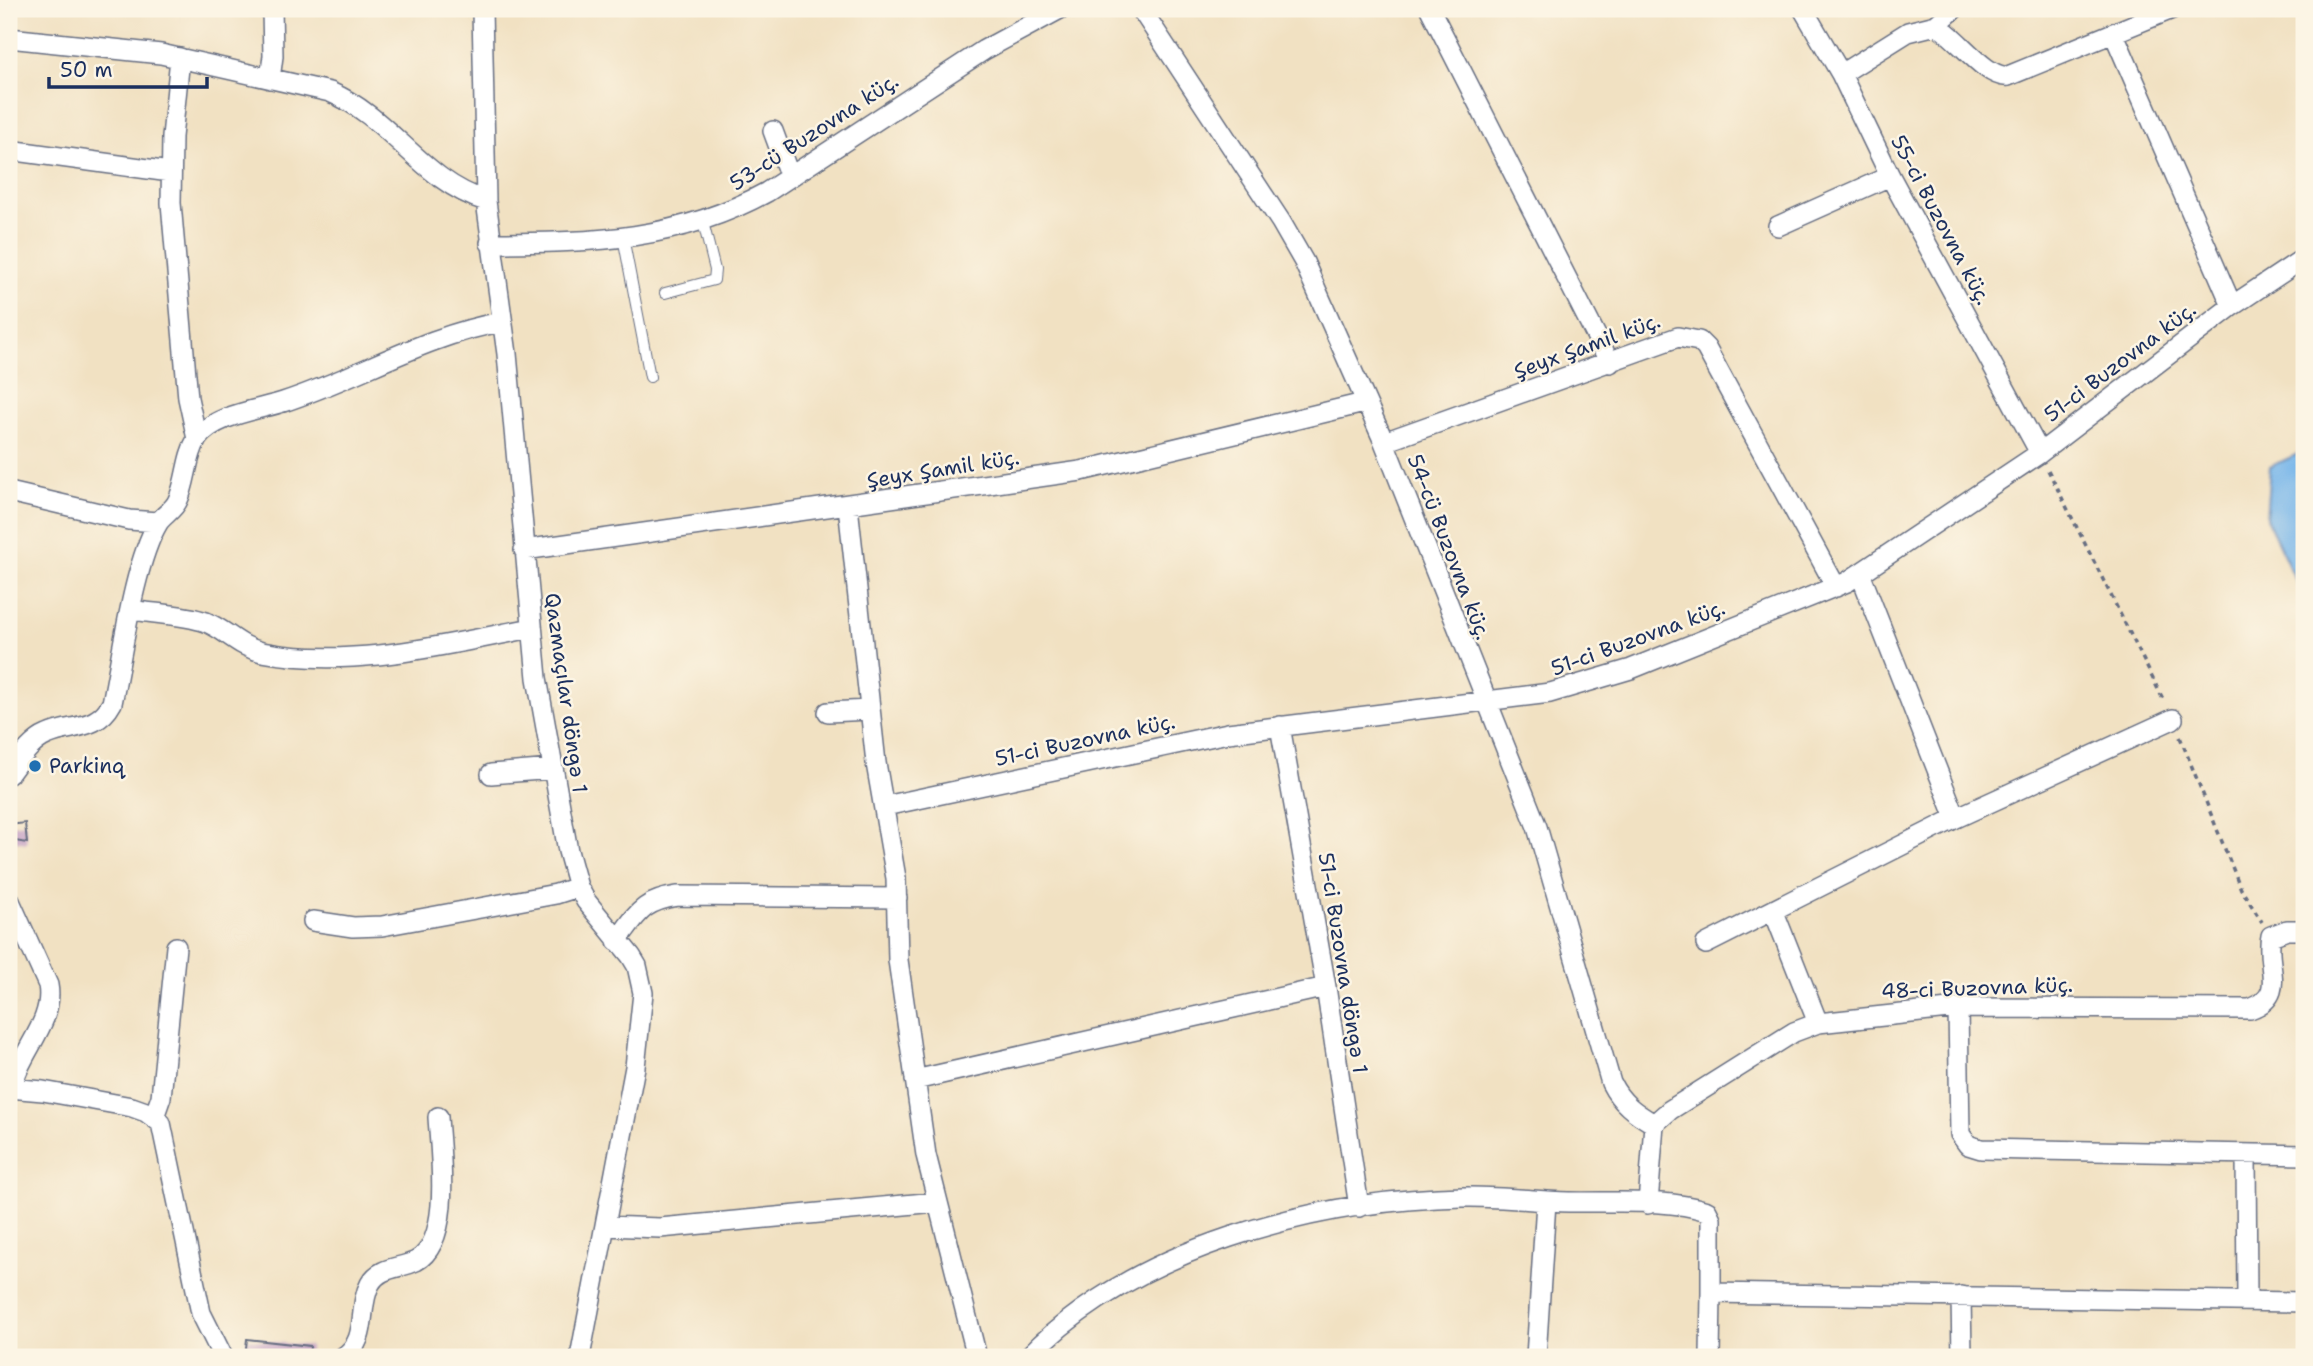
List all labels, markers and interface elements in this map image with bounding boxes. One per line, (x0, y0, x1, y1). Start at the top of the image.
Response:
scale bar (49, 46, 206, 90)
text: 50 m (60, 56, 113, 84)
street label: 53-cü Buzovna küç. (724, 67, 904, 197)
street label: 55-ci Buzovna küç. (1884, 130, 1998, 310)
street label: 51-ci Buzovna küç. (2038, 296, 2202, 428)
street label: Şeyx Şamil küç. (1510, 306, 1664, 386)
street label: Şeyx Şamil küç. (865, 443, 1021, 495)
street label: 54-cü Buzovna küç. (1401, 450, 1497, 644)
street label: Qazmaçılar döngə 1 (538, 591, 594, 795)
street label: 51-ci Buzovna küç. (1547, 593, 1729, 683)
street label: 51-ci Buzovna küç. (992, 707, 1178, 773)
place label: Parkinq (49, 752, 126, 780)
marker: Parkinq (27, 758, 43, 774)
street label: 51-ci Buzovna döngə 1 (1312, 850, 1374, 1076)
street label: 48-ci Buzovna küç. (1881, 971, 2073, 1005)

